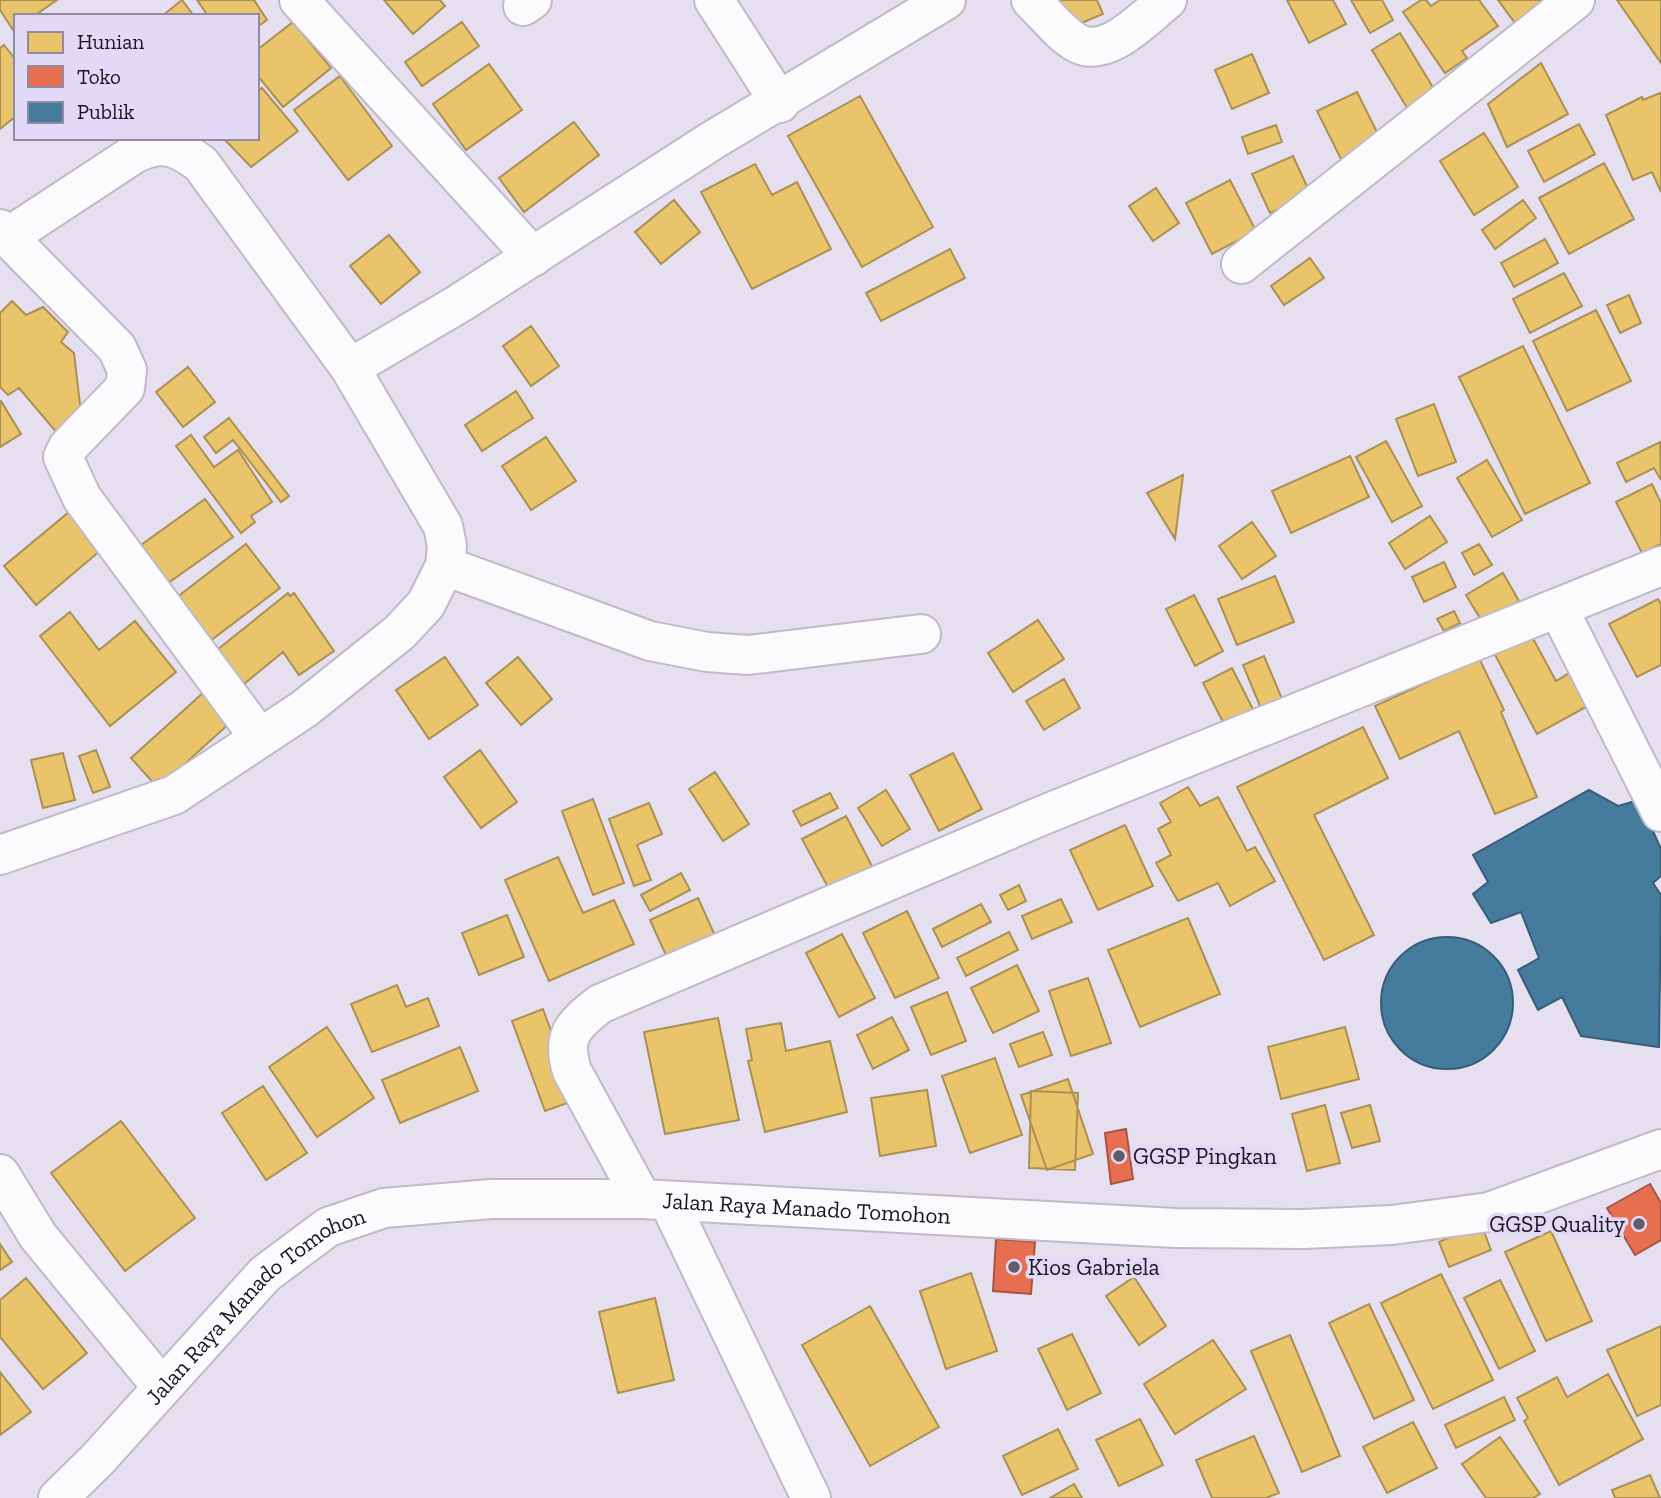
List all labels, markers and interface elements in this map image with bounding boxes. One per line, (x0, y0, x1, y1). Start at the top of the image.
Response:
legend (14, 14, 259, 140)
text: Hunian (77, 29, 144, 54)
text: Toko (77, 64, 121, 89)
text: Publik (77, 99, 135, 124)
place label: GGSP Pingkan (1133, 1142, 1277, 1170)
marker: GGSP Pingkan (1111, 1148, 1127, 1164)
street label: Jalan Raya Manado Tomohon (662, 1186, 951, 1230)
street label: Jalan Raya Manado Tomohon (140, 1201, 369, 1411)
place label: GGSP Quality (1489, 1210, 1625, 1238)
marker: GGSP Quality (1631, 1216, 1647, 1232)
place label: Kios Gabriela (1028, 1253, 1160, 1281)
marker: Kios Gabriela (1006, 1259, 1022, 1275)

